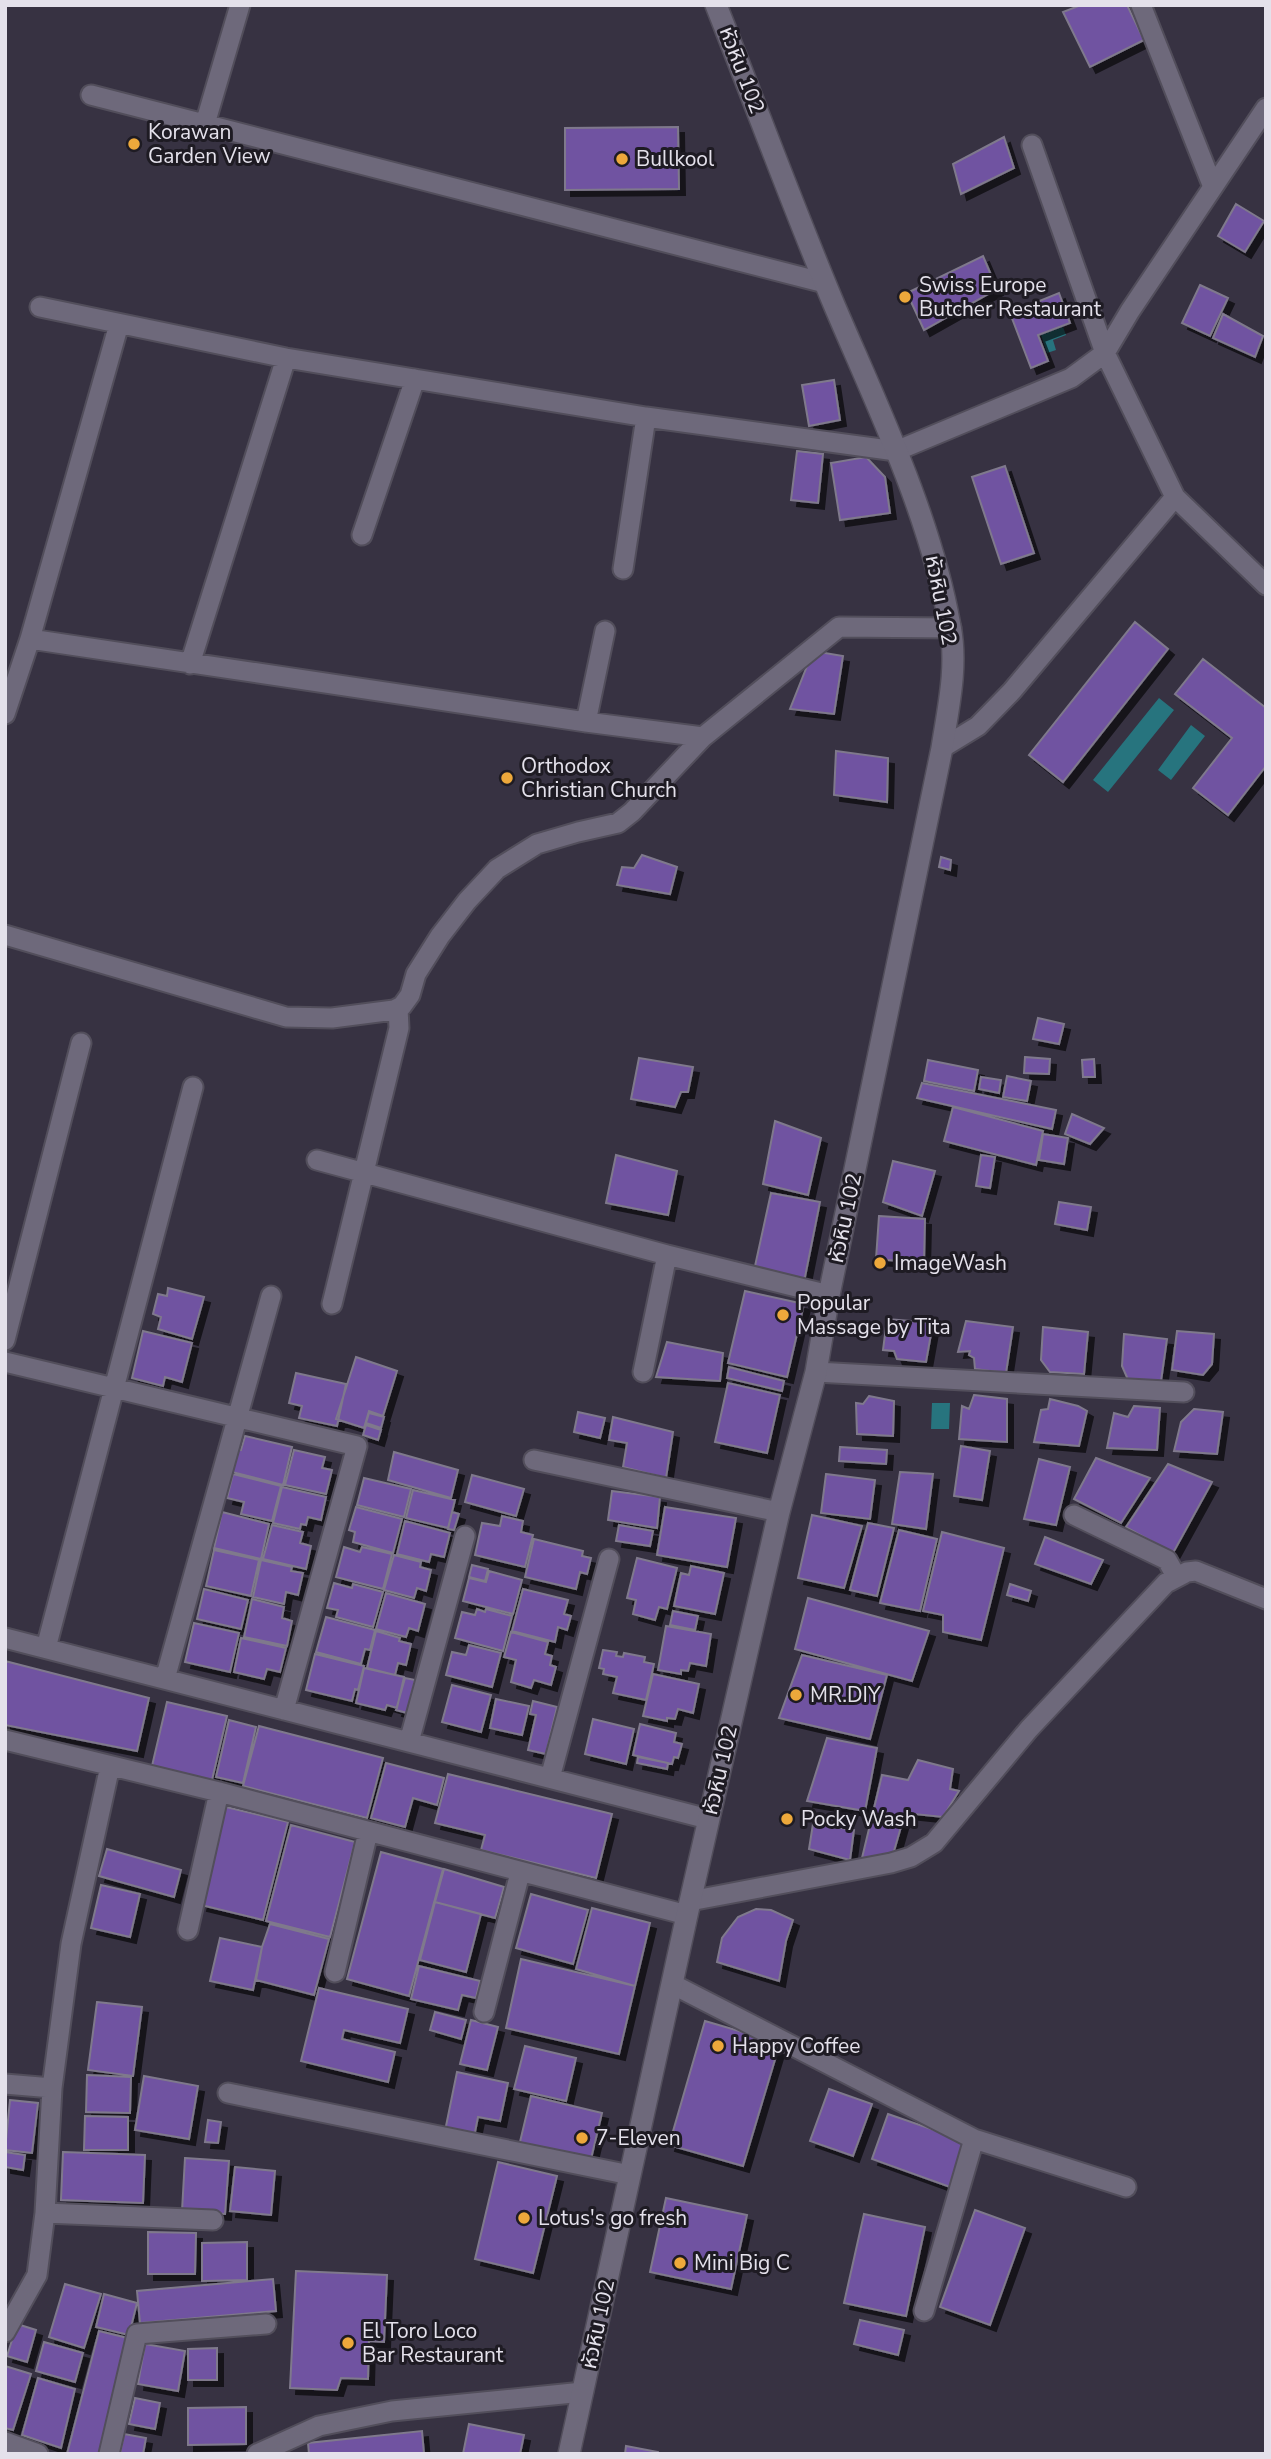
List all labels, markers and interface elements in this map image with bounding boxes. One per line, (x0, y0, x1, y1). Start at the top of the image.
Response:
street label: หัวหิน 102 (713, 22, 771, 118)
place label: Korawan Garden View (148, 118, 271, 170)
marker: Korawan Garden View (126, 136, 142, 152)
place label: Bullkool (636, 145, 715, 173)
marker: Bullkool (614, 151, 630, 167)
place label: Swiss Europe Butcher Restaurant (919, 271, 1102, 323)
marker: Swiss Europe Butcher Restaurant (897, 289, 913, 305)
street label: หัวหิน 102 (919, 553, 963, 647)
place label: Orthodox Christian Church (521, 752, 677, 804)
marker: Orthodox Christian Church (499, 770, 515, 786)
street label: หัวหิน 102 (822, 1171, 868, 1265)
place label: ImageWash (894, 1249, 1007, 1277)
marker: ImageWash (872, 1255, 888, 1271)
place label: Popular Massage by Tita (797, 1289, 951, 1341)
marker: Popular Massage by Tita (775, 1307, 791, 1323)
place label: MR.DIY (810, 1681, 881, 1709)
marker: MR.DIY (788, 1687, 804, 1703)
street label: หัวหิน 102 (696, 1722, 744, 1818)
place label: Pocky Wash (801, 1805, 917, 1833)
marker: Pocky Wash (779, 1811, 795, 1827)
place label: Happy Coffee (732, 2032, 860, 2060)
marker: Happy Coffee (710, 2038, 726, 2054)
place label: 7-Eleven (596, 2124, 681, 2152)
marker: 7-Eleven (574, 2130, 590, 2146)
place label: Lotus's go fresh (538, 2204, 687, 2232)
marker: Lotus's go fresh (516, 2210, 532, 2226)
place label: Mini Big C (694, 2249, 790, 2277)
marker: Mini Big C (672, 2255, 688, 2271)
street label: หัวหิน 102 (575, 2277, 621, 2371)
place label: El Toro Loco Bar Restaurant (362, 2317, 504, 2369)
marker: El Toro Loco Bar Restaurant (340, 2335, 356, 2351)

